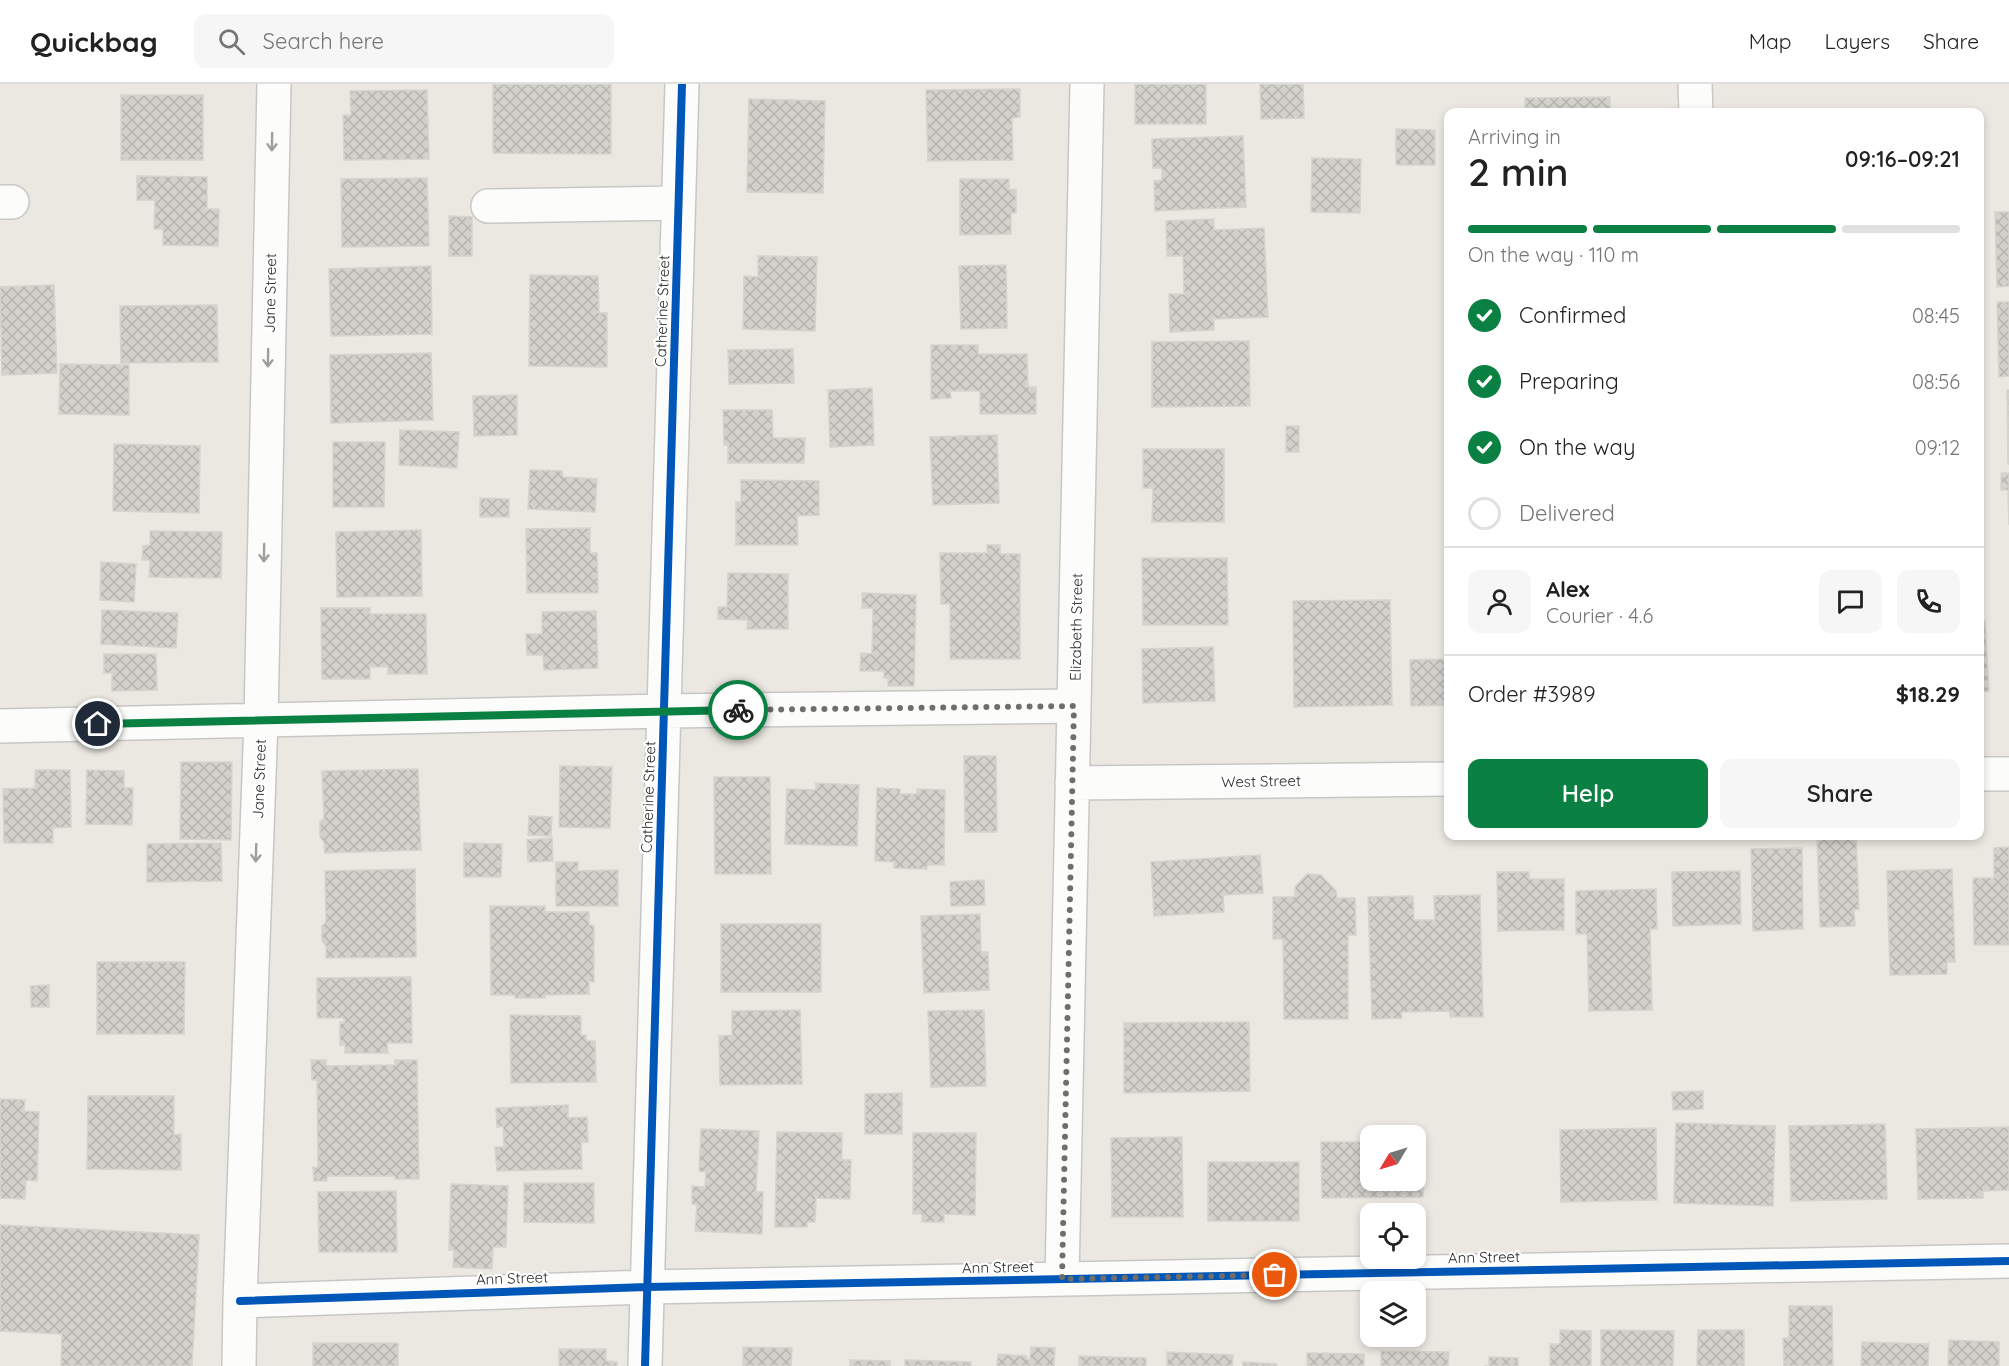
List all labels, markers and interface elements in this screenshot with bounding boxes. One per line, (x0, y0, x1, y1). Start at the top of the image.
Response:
search box (194, 14, 614, 68)
text: Quickbag (30, 24, 158, 59)
icon: search (215, 25, 248, 58)
text: Search here (263, 27, 384, 55)
text: Map (1749, 28, 1792, 54)
text: Layers (1825, 28, 1890, 54)
text: Share (1923, 28, 1979, 54)
text: Arriving in (1468, 124, 1561, 149)
one-way arrow (267, 132, 278, 152)
text: 09:16–09:21 (1845, 145, 1960, 173)
text: 2 min (1468, 147, 1569, 196)
text: On the way · 110 m (1468, 242, 1639, 267)
street label: Jane Street (260, 253, 280, 333)
street label: Catherine Street (651, 255, 673, 367)
icon: check (1468, 299, 1501, 332)
text: Confirmed (1519, 301, 1626, 329)
text: 08:45 (1912, 303, 1960, 328)
one-way arrow (262, 348, 274, 368)
icon: check (1468, 365, 1501, 398)
text: Preparing (1519, 367, 1619, 395)
text: 08:56 (1912, 369, 1960, 394)
icon: check (1468, 431, 1501, 464)
text: On the way (1519, 433, 1635, 461)
text: 09:12 (1915, 435, 1960, 460)
text: Delivered (1519, 499, 1615, 527)
one-way arrow (259, 543, 270, 563)
button: person (1468, 570, 1531, 633)
button: chat (1819, 570, 1882, 633)
button: phone (1897, 570, 1960, 633)
street label: Elizabeth Street (1066, 573, 1086, 681)
text: Alex (1546, 575, 1589, 603)
text: Courier · 4.6 (1546, 603, 1653, 628)
courier (708, 680, 768, 740)
text: Order #3989 (1468, 680, 1595, 708)
text: $18.29 (1896, 680, 1960, 708)
icon: bike (722, 694, 755, 727)
pin (72, 698, 123, 749)
icon: home (81, 707, 114, 740)
street label: Jane Street (248, 739, 270, 819)
street label: Catherine Street (637, 741, 659, 853)
button: Help (1468, 759, 1708, 828)
button: Share (1720, 759, 1960, 828)
street label: West Street (1221, 771, 1301, 791)
one-way arrow (251, 843, 262, 863)
north arrow (1360, 1125, 1426, 1191)
map controls (1360, 1125, 1426, 1347)
button: locate (1360, 1203, 1426, 1269)
street label: Ann Street (1448, 1247, 1520, 1267)
pin (1249, 1249, 1300, 1300)
street label: Ann Street (962, 1257, 1034, 1277)
icon: bag (1258, 1258, 1291, 1291)
street label: Ann Street (476, 1267, 548, 1289)
button: layers (1360, 1281, 1426, 1347)

